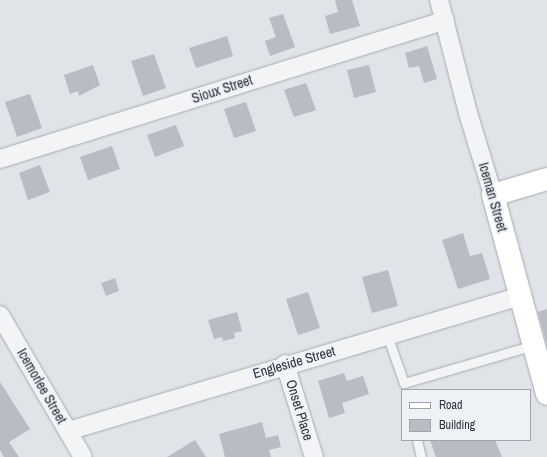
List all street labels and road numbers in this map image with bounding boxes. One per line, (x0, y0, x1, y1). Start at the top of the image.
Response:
street label: Sioux Street (189, 71, 255, 107)
street label: Iceman Street (475, 160, 511, 234)
street label: Engleside Street (251, 342, 337, 382)
street label: Icemorlee Street (14, 345, 70, 427)
street label: Onset Place (283, 378, 317, 442)

